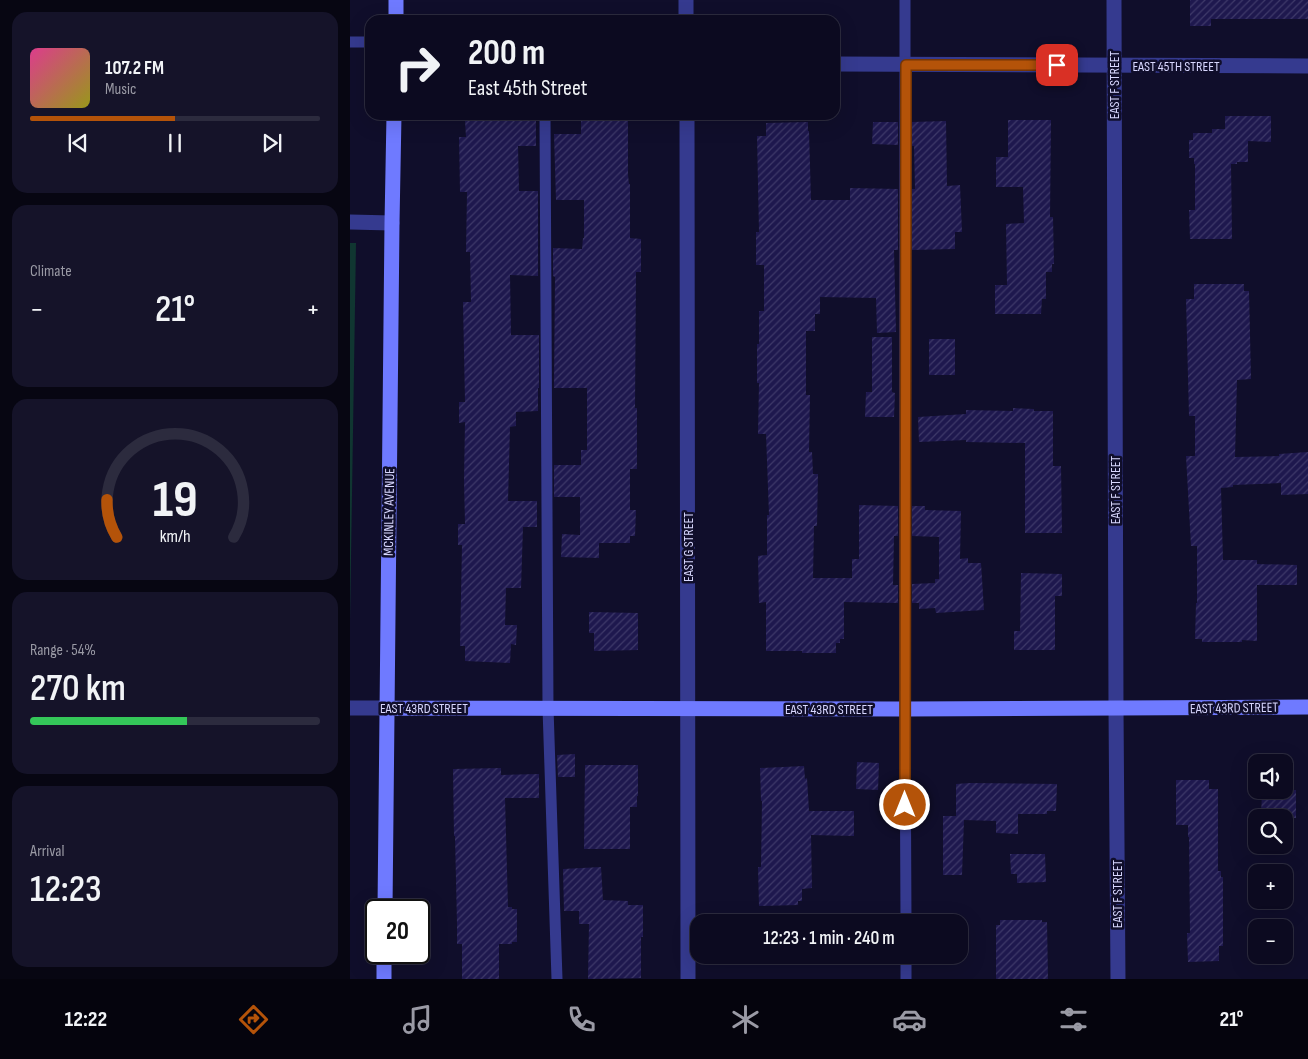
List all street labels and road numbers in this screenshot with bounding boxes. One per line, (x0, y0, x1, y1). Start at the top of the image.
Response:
street label: EAST F STREET (1106, 50, 1123, 119)
street label: EAST 45TH STREET (1132, 58, 1220, 75)
street label: EAST F STREET (1107, 455, 1124, 524)
street label: MCKINLEY AVENUE (380, 468, 398, 556)
street label: EAST G STREET (680, 512, 697, 582)
street label: EAST 43RD STREET (1190, 699, 1278, 717)
street label: EAST 43RD STREET (380, 700, 468, 717)
street label: EAST 43RD STREET (785, 701, 873, 718)
street label: EAST F STREET (1109, 859, 1126, 928)

